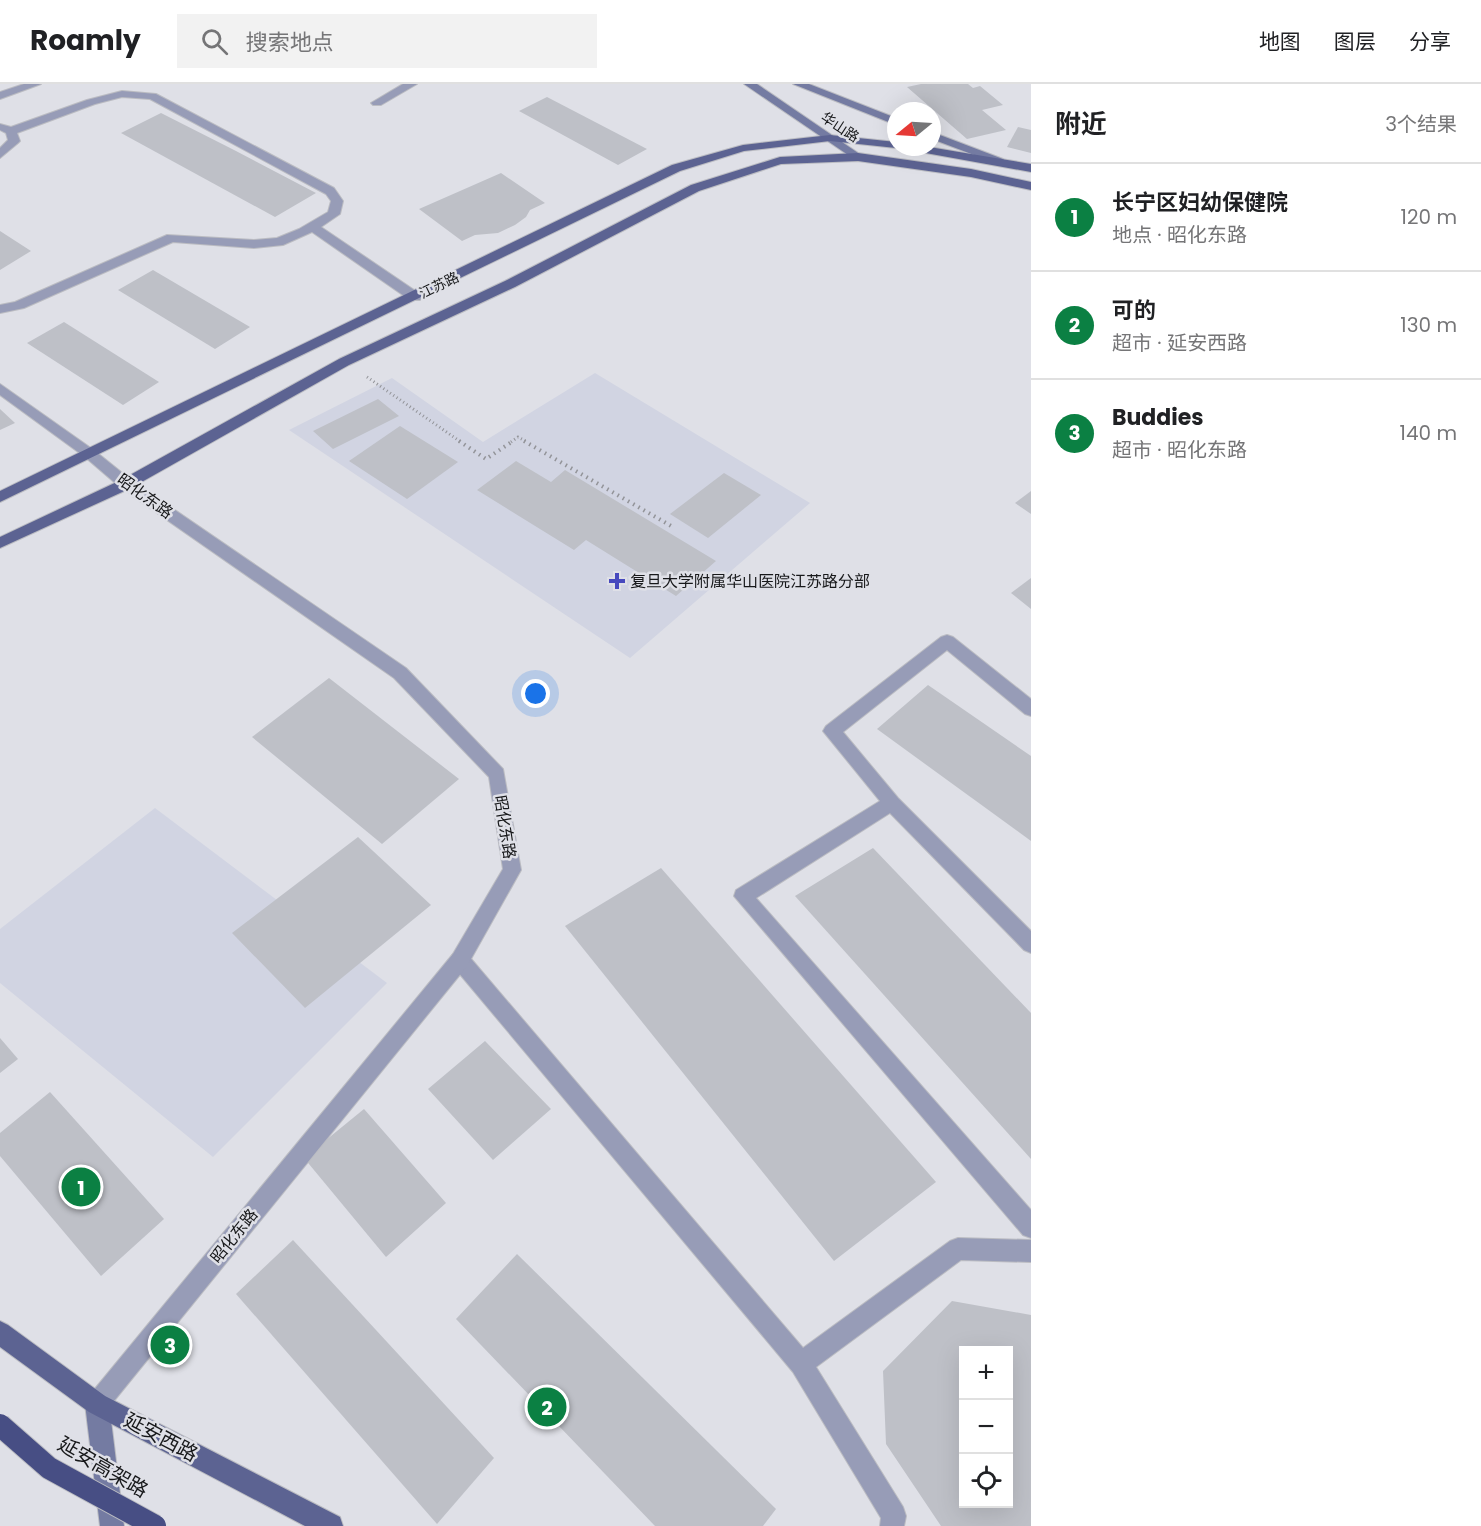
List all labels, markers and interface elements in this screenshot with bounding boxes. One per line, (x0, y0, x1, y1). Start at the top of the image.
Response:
search box (177, 14, 597, 68)
text: Roamly (30, 21, 141, 60)
icon: search (198, 25, 231, 58)
text: 搜索地点 (246, 27, 334, 58)
text: 地图 (1259, 27, 1301, 56)
text: 图层 (1334, 27, 1376, 56)
text: 分享 (1409, 27, 1451, 56)
north arrow (887, 102, 941, 156)
text: 附近 (1055, 106, 1107, 142)
street label: 华山路 (817, 107, 863, 147)
text: 3个结果 (1385, 110, 1457, 138)
text: 长宁区妇幼保健院 (1112, 187, 1288, 218)
text: 1 (1071, 203, 1078, 231)
text: 120 m (1401, 203, 1457, 231)
text: 地点 · 昭化东路 (1112, 221, 1247, 249)
street label: 江苏路 (416, 267, 462, 303)
text: 可的 (1112, 295, 1156, 326)
text: 2 (1069, 311, 1080, 339)
text: 130 m (1400, 311, 1457, 339)
text: 超市 · 延安西路 (1112, 329, 1247, 357)
text: Buddies (1112, 402, 1204, 433)
text: 3 (1068, 419, 1081, 447)
text: 140 m (1400, 419, 1457, 447)
text: 超市 · 昭化东路 (1112, 436, 1247, 464)
street label: 昭化东路 (112, 468, 178, 524)
place label: 复旦大学附属华山医院江苏路分部 (630, 570, 870, 593)
marker: 复旦大学附属华山医院江苏路分部 (608, 572, 626, 590)
your location (521, 679, 550, 708)
street label: 昭化东路 (489, 794, 521, 860)
pin: 1 (62, 1164, 100, 1210)
street label: 昭化东路 (205, 1204, 263, 1268)
pin: 3 (150, 1322, 190, 1368)
map controls (959, 1346, 1013, 1508)
button: + (959, 1346, 1013, 1400)
pin: 2 (528, 1384, 566, 1430)
button: − (959, 1400, 1013, 1454)
street label: 延安西路 (119, 1406, 203, 1468)
street label: 延安高架路 (53, 1430, 153, 1504)
button: locate (959, 1454, 1013, 1508)

